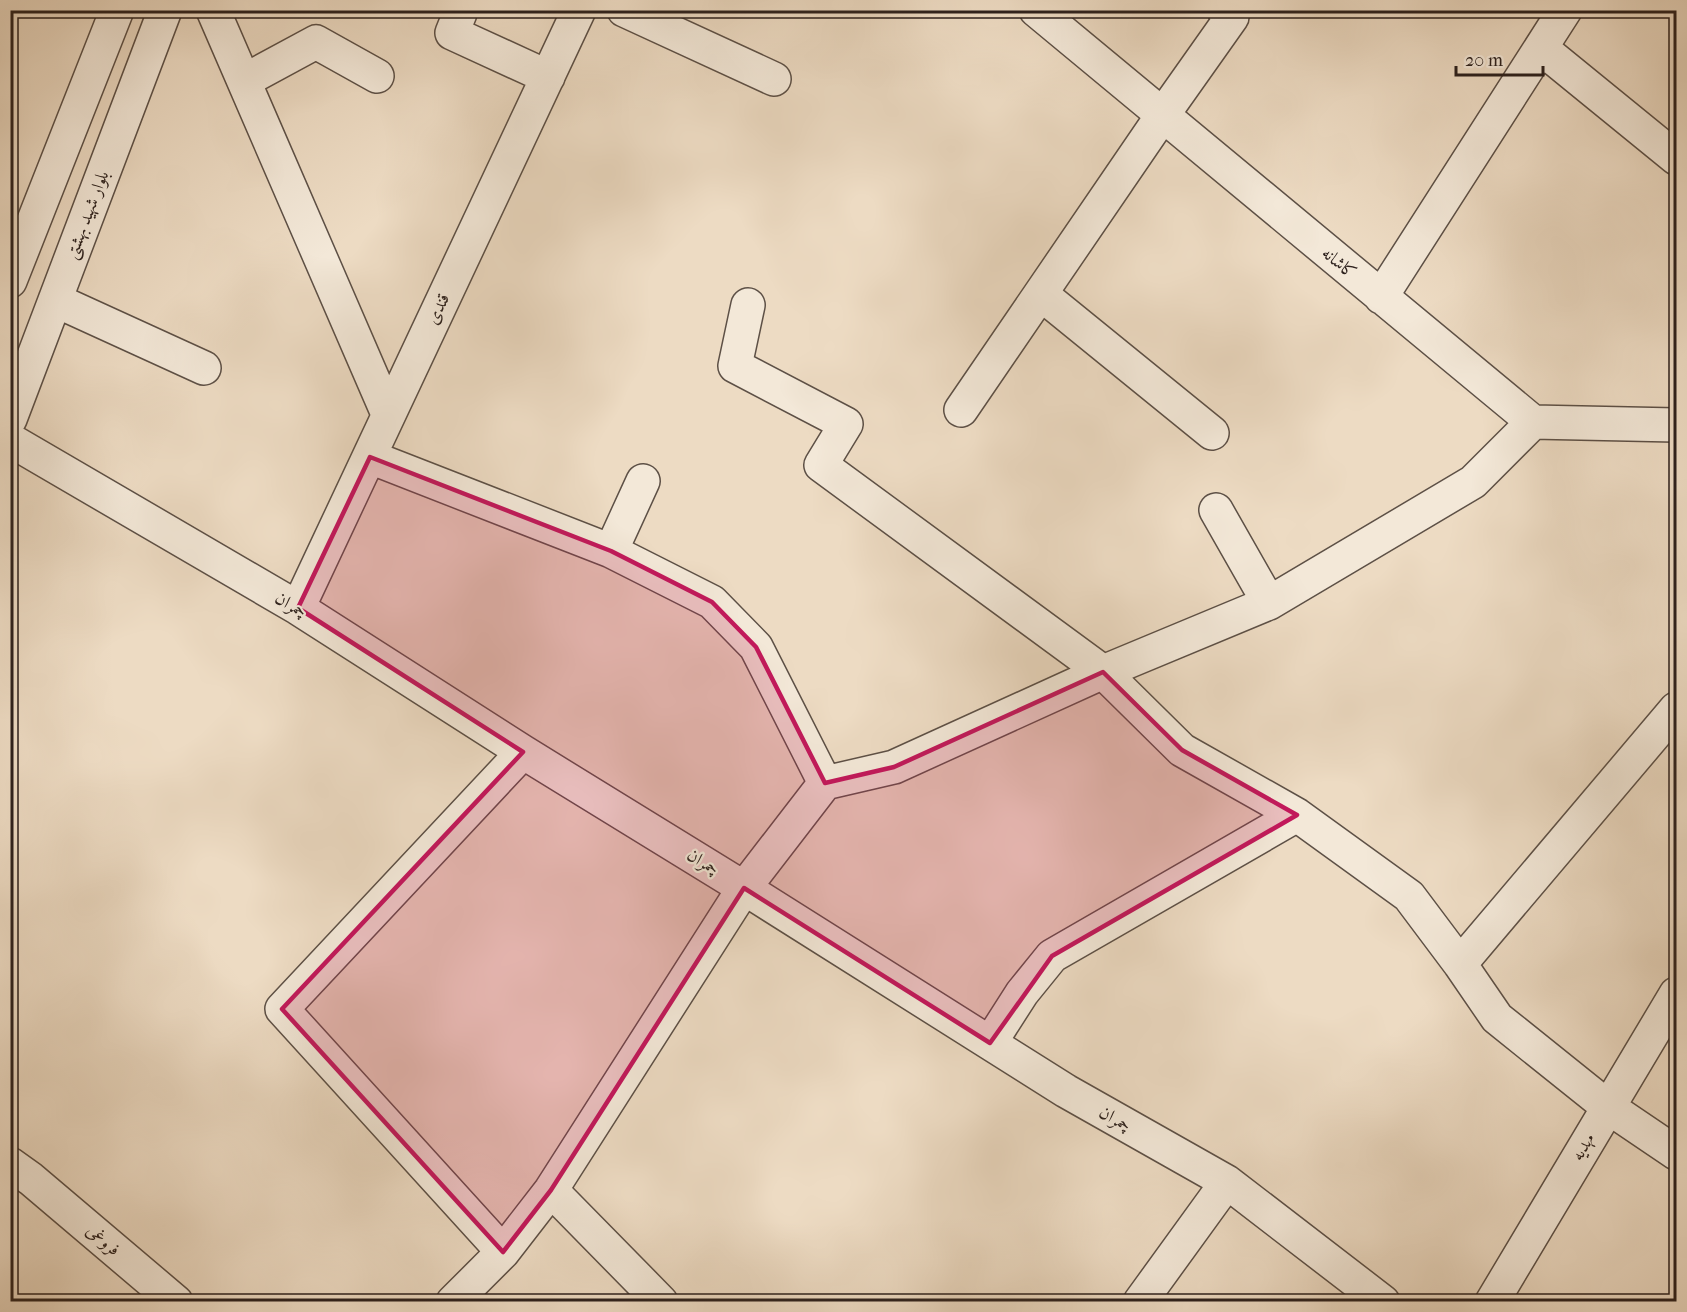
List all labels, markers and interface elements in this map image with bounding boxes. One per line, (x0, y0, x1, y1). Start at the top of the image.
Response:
scale bar (1456, 39, 1543, 77)
text: 20 m (1465, 50, 1503, 71)
street label: بلوار شهید بهشتی (61, 168, 115, 263)
street label: کاشانه (1317, 243, 1361, 283)
street label: قندی (422, 290, 454, 328)
street label: چمران (271, 587, 311, 623)
street label: چمران (683, 844, 723, 881)
street label: چمران (1095, 1102, 1135, 1137)
street label: مهدیه (1567, 1129, 1600, 1165)
street label: فروغی (81, 1220, 124, 1261)

